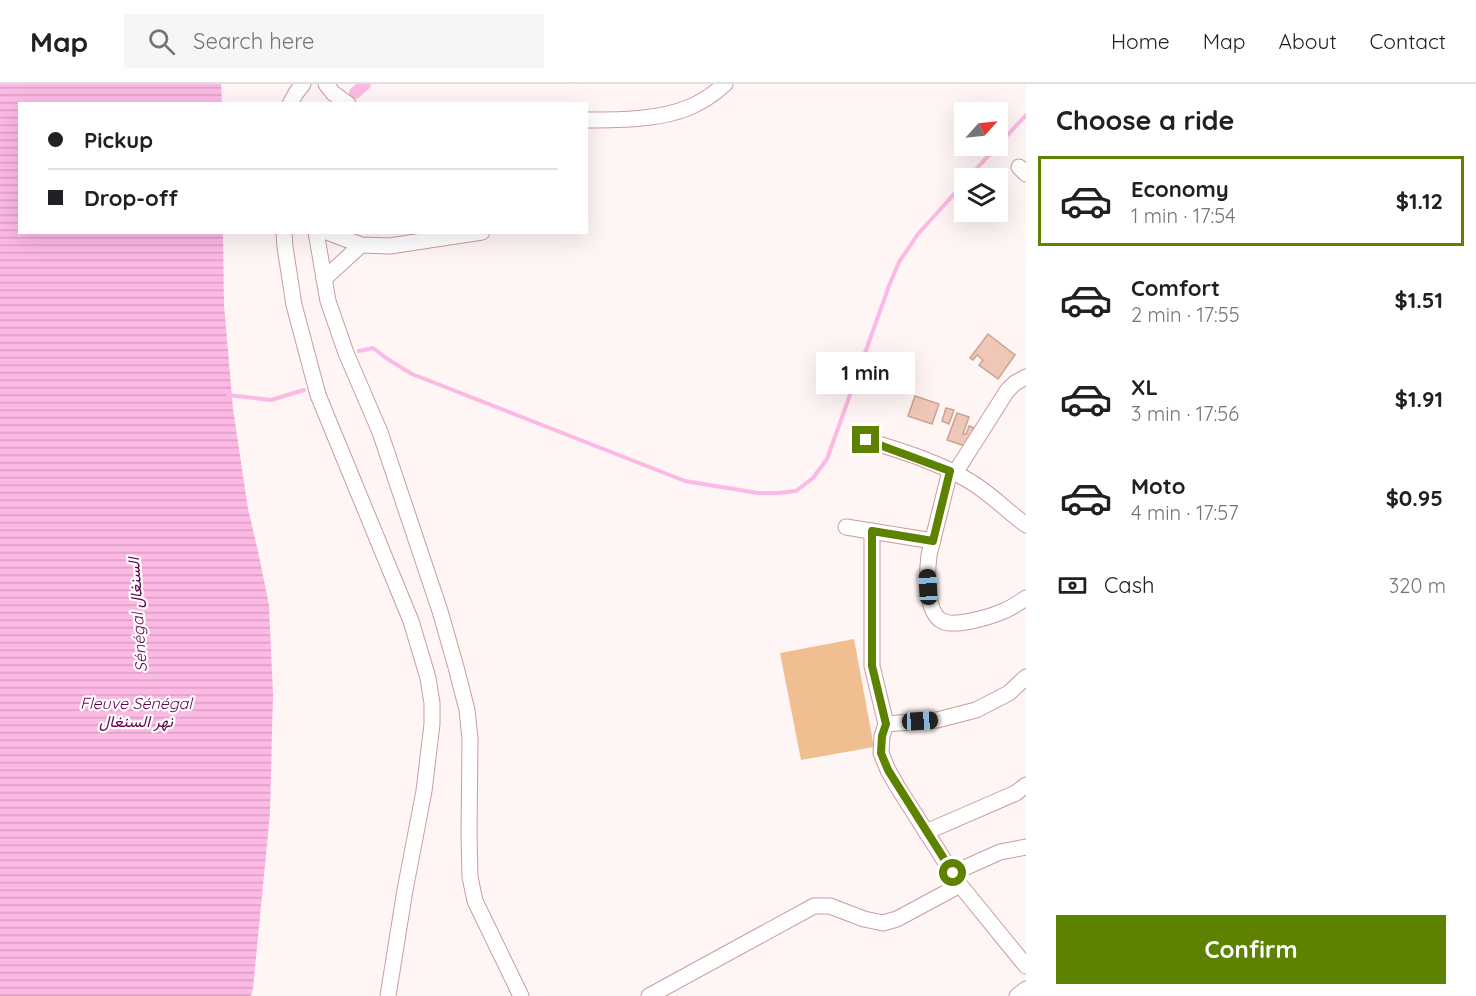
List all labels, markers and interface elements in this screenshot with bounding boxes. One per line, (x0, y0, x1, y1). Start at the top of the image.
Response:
search box (124, 14, 544, 68)
text: Map (30, 24, 88, 59)
icon: search (145, 25, 178, 58)
text: Search here (193, 27, 315, 55)
text: Home (1111, 28, 1170, 54)
text: Map (1203, 28, 1246, 54)
text: About (1279, 28, 1337, 54)
text: Contact (1370, 28, 1446, 54)
north arrow (954, 102, 1008, 156)
map controls (954, 102, 1008, 222)
text: Choose a ride (1056, 103, 1234, 137)
text: Pickup (84, 126, 153, 154)
button: layers (954, 168, 1008, 222)
icon: car (1059, 174, 1113, 228)
text: Economy (1131, 175, 1229, 203)
text: Drop-off (84, 184, 178, 212)
text: $1.12 (1396, 187, 1443, 215)
text: 1 min · 17:54 (1131, 203, 1236, 228)
icon: car (1059, 273, 1113, 327)
text: Comfort (1131, 274, 1220, 302)
text: $1.51 (1395, 286, 1443, 314)
text: 2 min · 17:55 (1131, 302, 1240, 327)
callout: 1 min (816, 353, 916, 395)
text: 1 min (841, 360, 890, 385)
icon: car (1059, 372, 1113, 426)
text: XL (1131, 373, 1158, 401)
text: $1.91 (1395, 385, 1443, 413)
text: 3 min · 17:56 (1131, 401, 1239, 426)
route end (852, 426, 879, 453)
icon: car (1059, 471, 1113, 525)
text: Moto (1131, 472, 1185, 500)
text: $0.95 (1386, 484, 1443, 512)
text: 4 min · 17:57 (1131, 500, 1238, 525)
water label: Sénégal السنغال (123, 555, 151, 673)
car (918, 569, 938, 605)
icon: cash (1056, 569, 1089, 602)
text: Cash (1104, 571, 1155, 599)
text: 320 m (1389, 573, 1446, 598)
water label: Fleuve Sénégal نهر السنغال (80, 693, 194, 732)
car (902, 711, 938, 731)
route start (939, 859, 966, 886)
button: Confirm (1056, 915, 1446, 984)

